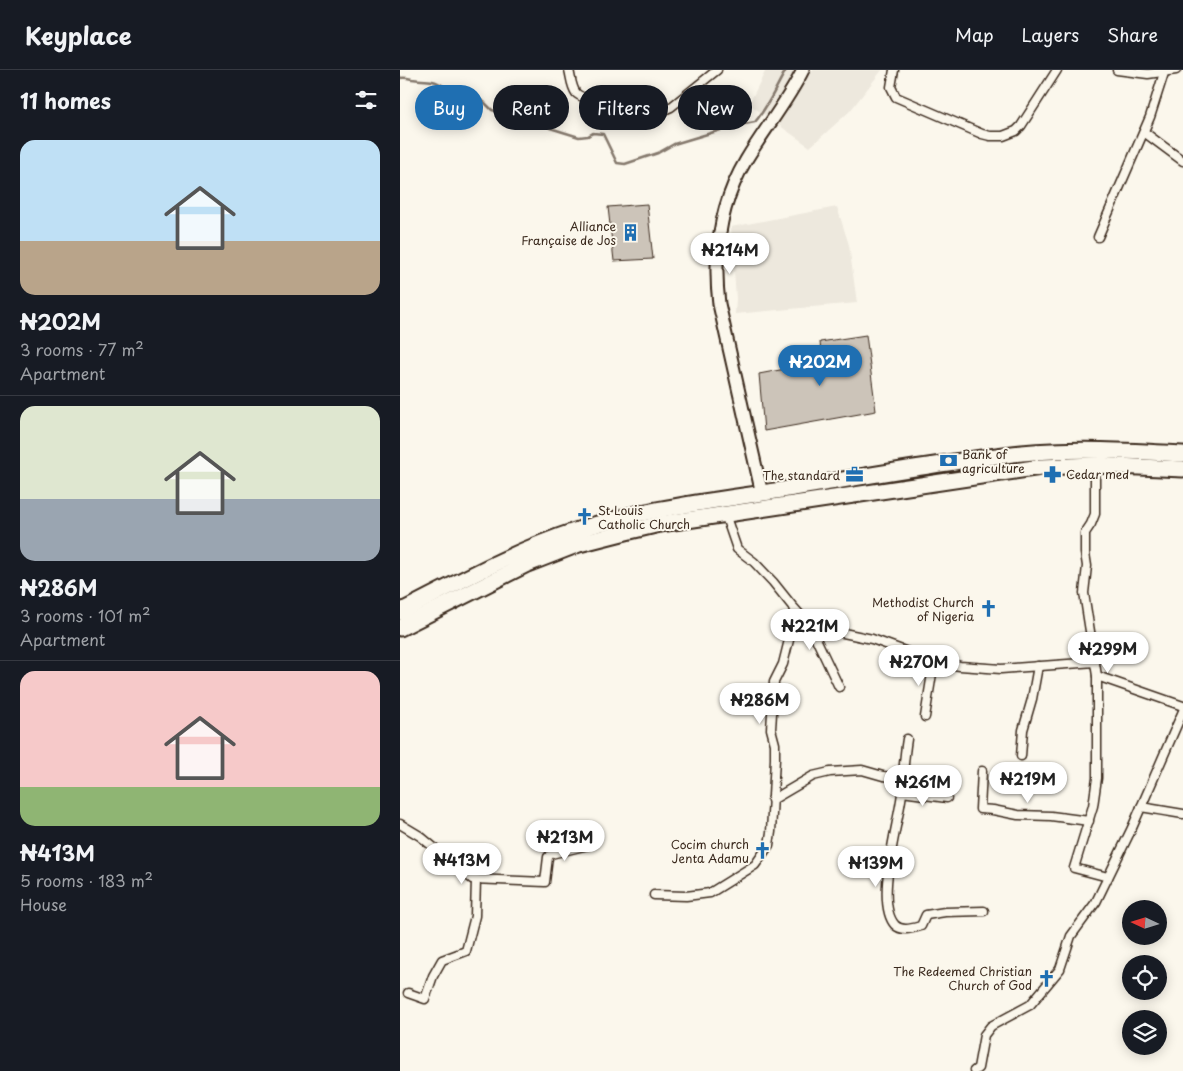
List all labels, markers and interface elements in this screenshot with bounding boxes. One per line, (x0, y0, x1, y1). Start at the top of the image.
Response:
text: Keyplace (25, 17, 132, 53)
text: Map (955, 21, 994, 48)
text: Layers (1022, 21, 1079, 48)
text: Share (1107, 21, 1158, 48)
text: 11 homes (20, 84, 111, 116)
chip: Buy (415, 85, 483, 130)
chip: Rent (493, 85, 569, 130)
chip: Filters (579, 85, 668, 130)
chip: New (678, 85, 752, 130)
icon: filters (352, 86, 380, 114)
icon: home (155, 173, 245, 263)
place label: Alliance Française de Jos (521, 217, 617, 249)
building icon: Alliance Française de Jos (620, 223, 640, 243)
pin: ₦214M (695, 232, 765, 275)
text: ₦214M (701, 237, 759, 261)
text: ₦202M (20, 305, 101, 337)
text: 3 rooms · 77 m² (20, 337, 144, 361)
pin: ₦202M (785, 344, 855, 387)
text: ₦202M (789, 349, 851, 373)
text: Apartment (20, 361, 105, 385)
icon: home (155, 438, 245, 528)
place label: Bank of agriculture (962, 445, 1025, 477)
bank icon: Bank of agriculture (938, 451, 958, 471)
pharmacy icon: Cedar med (1042, 464, 1062, 484)
office icon: The standard (844, 465, 864, 485)
place label: Cedar med (1066, 465, 1129, 483)
place label: The standard (763, 466, 841, 484)
place label: St Louis Catholic Church (598, 501, 690, 533)
church icon: St Louis Catholic Church (574, 507, 594, 527)
text: ₦286M (20, 571, 97, 603)
place label: Methodist Church of Nigeria (872, 593, 974, 625)
church icon: Methodist Church of Nigeria (978, 599, 998, 619)
text: 3 rooms · 101 m² (20, 603, 151, 627)
pin: ₦221M (775, 608, 845, 651)
text: ₦221M (781, 613, 839, 637)
text: Apartment (20, 627, 105, 651)
pin: ₦299M (1073, 632, 1143, 674)
text: ₦299M (1079, 636, 1137, 660)
pin: ₦270M (884, 644, 954, 687)
text: ₦270M (889, 649, 949, 673)
pin: ₦286M (725, 682, 795, 725)
text: ₦286M (730, 687, 790, 711)
icon: home (155, 703, 245, 793)
pin: ₦219M (993, 762, 1063, 804)
pin: ₦261M (888, 764, 958, 807)
text: ₦219M (1000, 766, 1056, 790)
text: ₦261M (895, 769, 951, 793)
pin: ₦213M (530, 820, 600, 862)
text: ₦213M (537, 824, 593, 848)
place label: Cocim church Jenta Adamu (671, 835, 749, 867)
text: ₦413M (20, 836, 95, 868)
church icon: Cocim church Jenta Adamu (753, 841, 773, 861)
pin: ₦413M (427, 842, 497, 885)
pin: ₦139M (841, 846, 911, 888)
text: ₦413M (433, 847, 491, 871)
text: ₦139M (849, 850, 903, 874)
text: 5 rooms · 183 m² (20, 868, 153, 892)
text: House (20, 892, 67, 916)
north arrow (1122, 900, 1168, 945)
map controls (1122, 900, 1167, 1055)
button: locate (1122, 955, 1167, 1000)
place label: The Redeemed Christian Church of God (893, 962, 1032, 994)
church icon: The Redeemed Christian Church of God (1036, 968, 1056, 988)
button: layers (1122, 1010, 1167, 1055)

